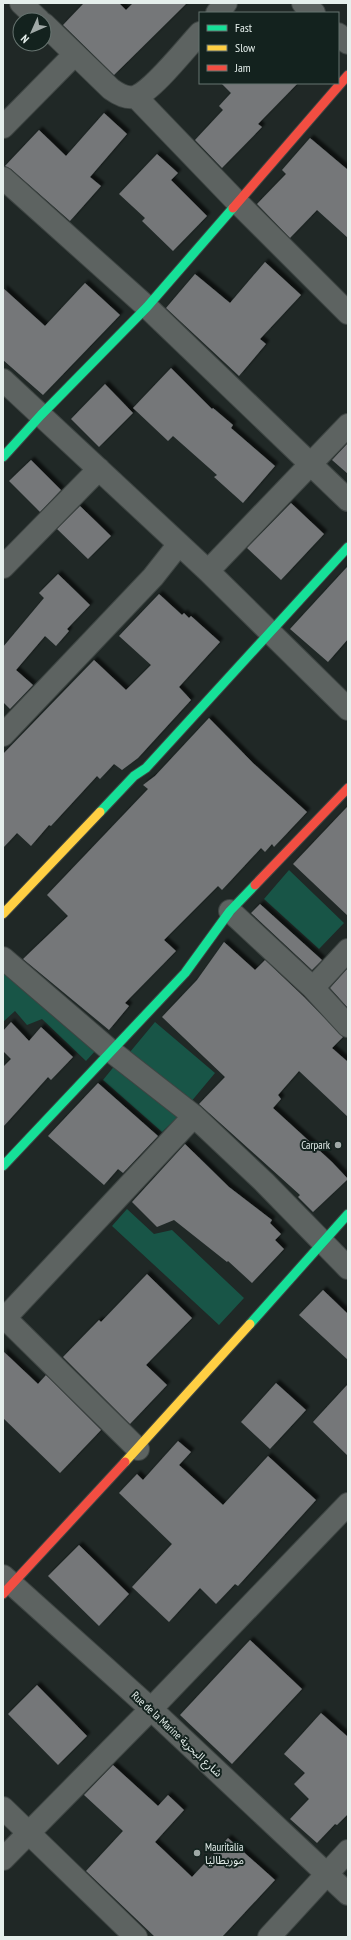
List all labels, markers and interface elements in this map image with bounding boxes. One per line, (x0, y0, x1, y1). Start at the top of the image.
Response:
north arrow (12, 12, 52, 52)
legend (199, 12, 339, 84)
text: Fast (235, 20, 253, 35)
text: N (18, 32, 32, 46)
text: Slow (235, 40, 256, 55)
text: Jam (234, 60, 251, 75)
place label: Carpark (301, 1138, 331, 1152)
marker: Carpark (333, 1140, 343, 1150)
street label: Rue de la Marine شارع البحرية (128, 1688, 226, 1781)
place label: Mauritalia موريطاليا (205, 1840, 244, 1867)
marker: Mauritalia موريطاليا (192, 1848, 202, 1858)

